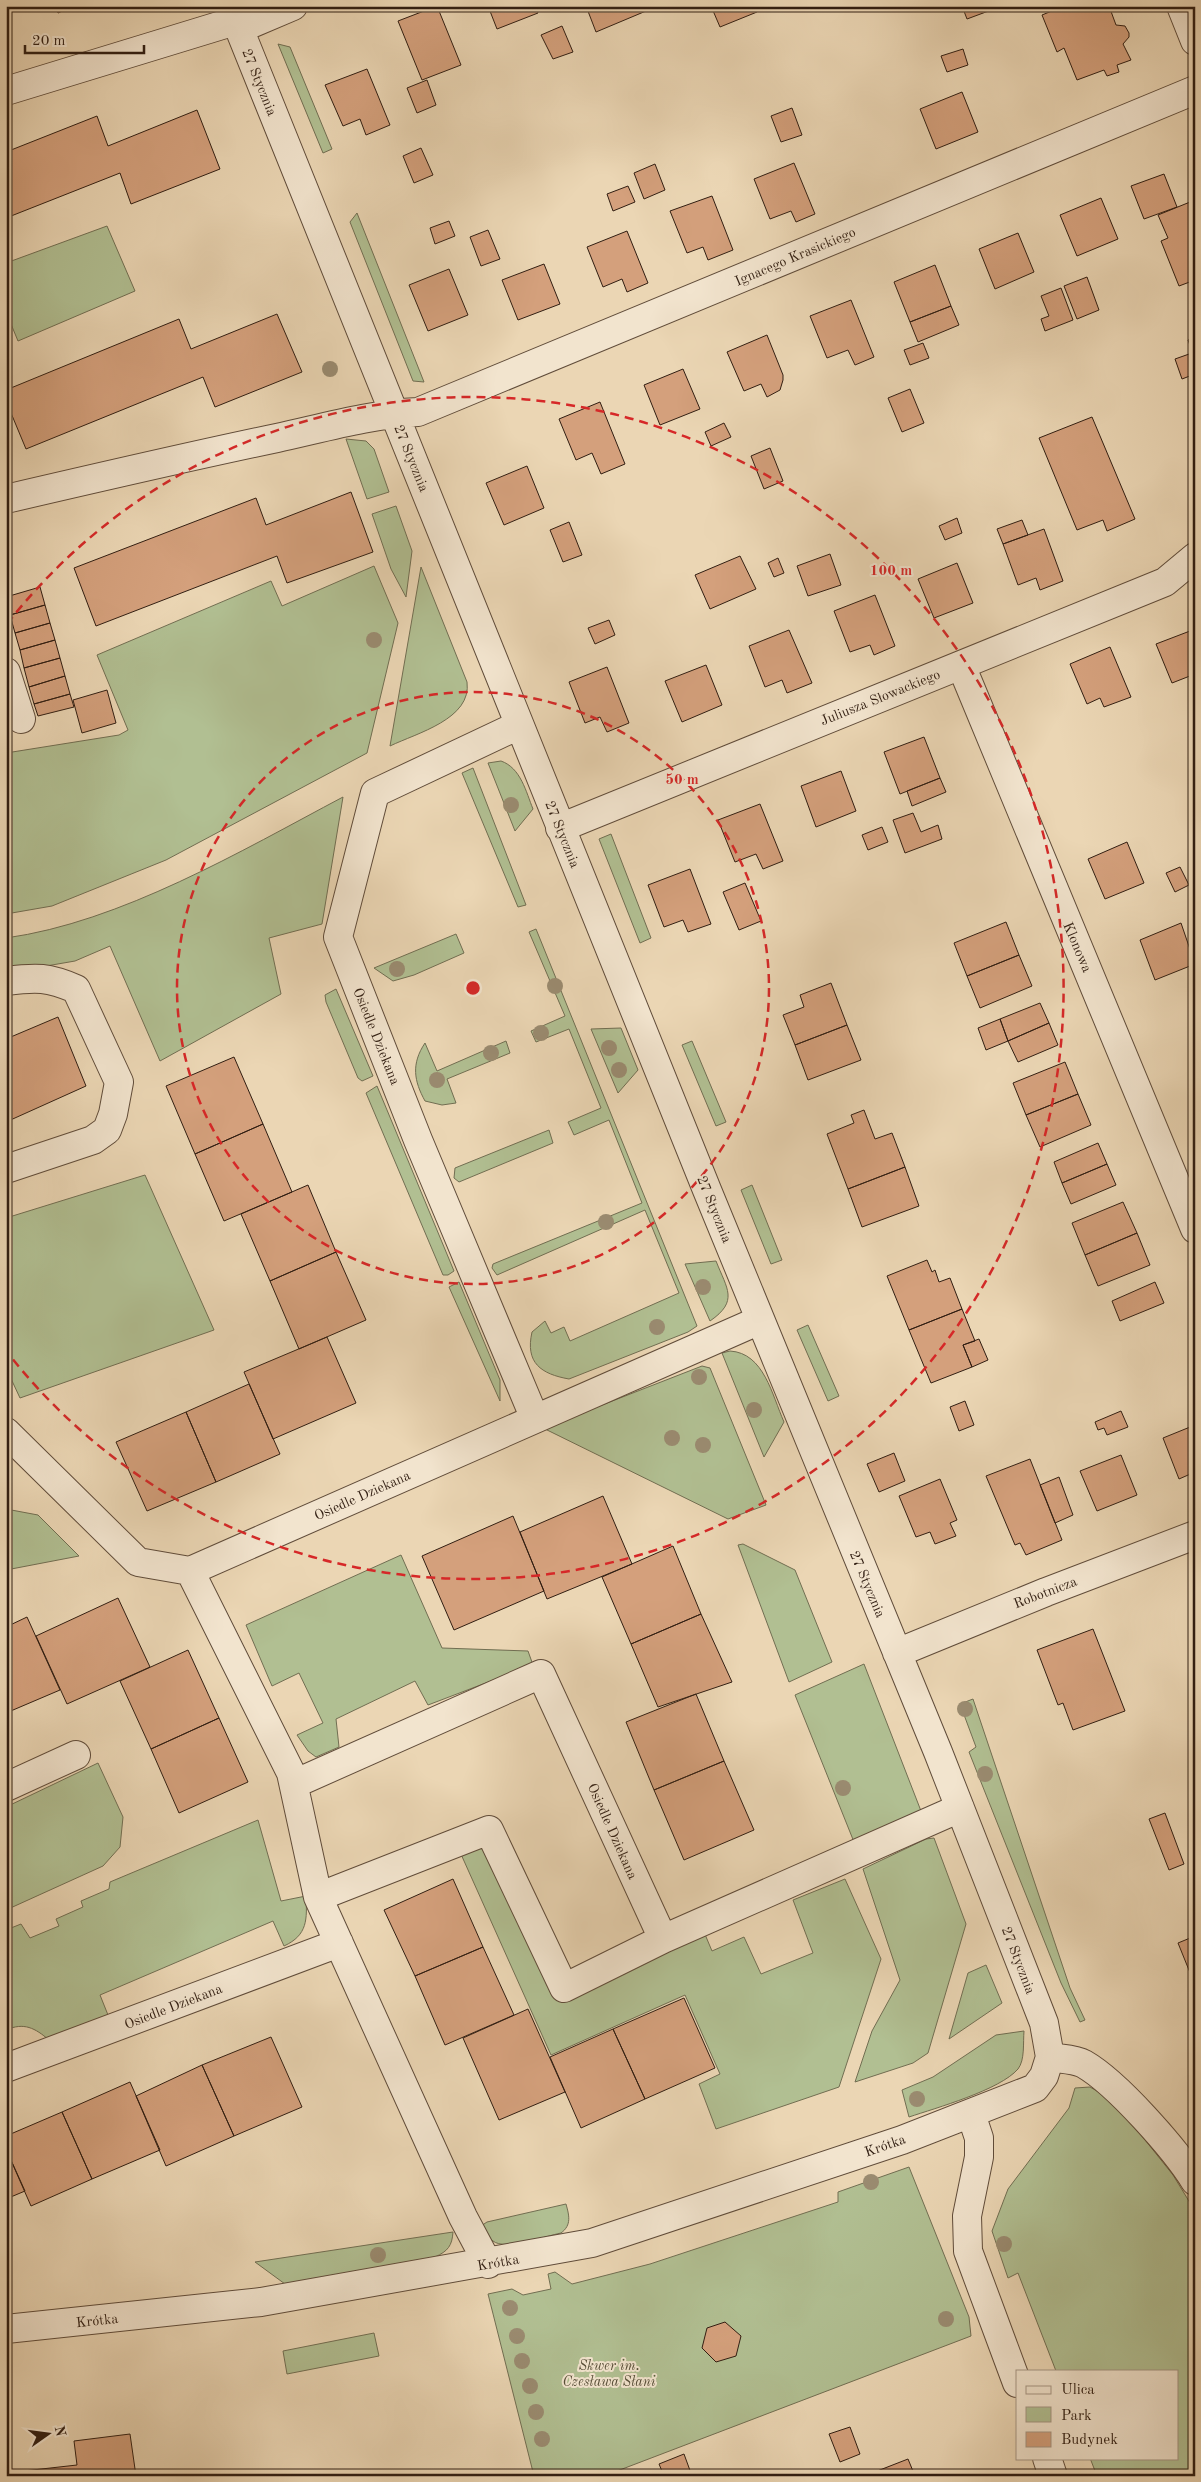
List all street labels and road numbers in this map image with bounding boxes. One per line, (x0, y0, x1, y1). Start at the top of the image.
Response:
street label: 27 Stycznia (239, 47, 279, 118)
street label: Ignacego Krasickiego (733, 225, 858, 289)
street label: 27 Stycznia (391, 423, 431, 494)
street label: Juliusza Słowackiego (818, 667, 942, 728)
street label: 27 Stycznia (542, 799, 582, 870)
street label: Klonowa (1060, 920, 1094, 975)
street label: Osiedle Dziekana (350, 986, 402, 1087)
street label: 27 Stycznia (694, 1174, 734, 1245)
street label: Osiedle Dziekana (312, 1468, 413, 1523)
street label: 27 Stycznia (847, 1549, 887, 1620)
street label: Robotnicza (1012, 1574, 1079, 1611)
street label: Osiedle Dziekana (585, 1781, 640, 1882)
street label: 27 Stycznia (999, 1925, 1037, 1996)
street label: Osiedle Dziekana (123, 1982, 224, 2032)
street label: Krótka (863, 2132, 908, 2159)
street label: Krótka (476, 2252, 520, 2274)
street label: Krótka (75, 2312, 119, 2330)

